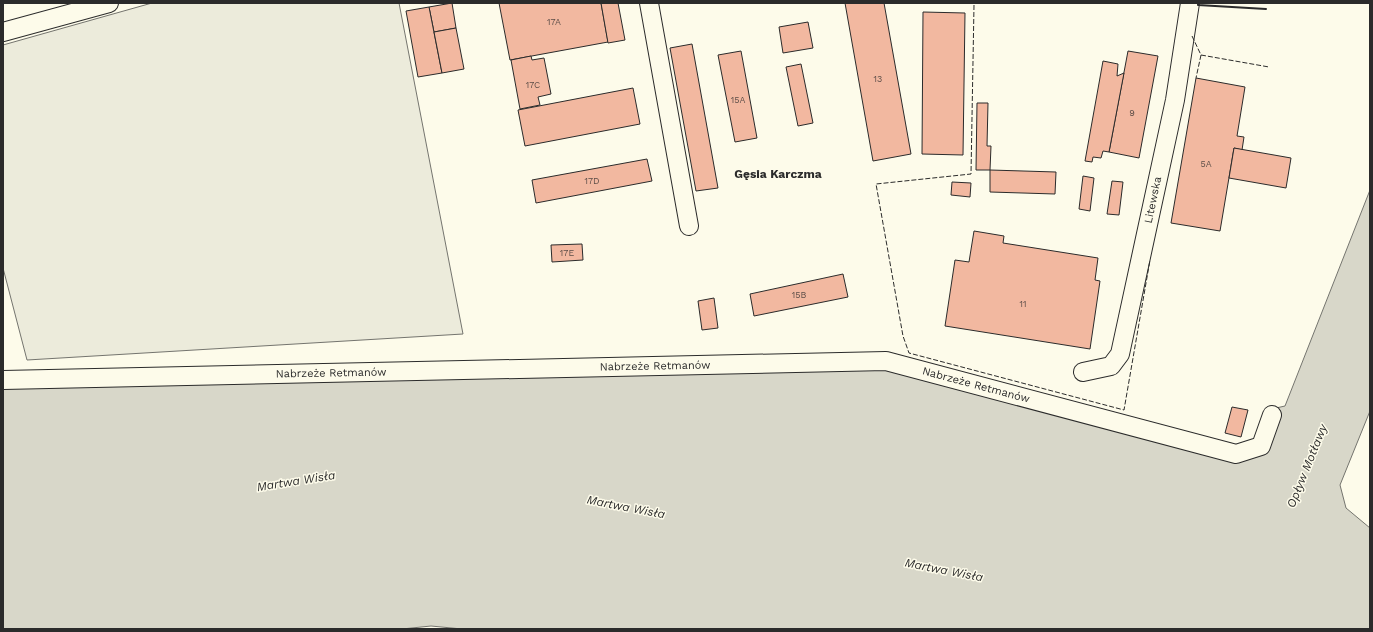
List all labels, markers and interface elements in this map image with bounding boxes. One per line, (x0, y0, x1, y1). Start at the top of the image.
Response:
house number: 17A (547, 17, 561, 27)
house number: 13 (874, 74, 882, 84)
house number: 17C (526, 80, 540, 90)
house number: 15A (731, 95, 745, 105)
house number: 9 (1129, 108, 1135, 118)
house number: 5A (1200, 159, 1212, 169)
district label: Gęsia Karczma (734, 167, 822, 181)
street label: Litewska (1142, 175, 1164, 225)
house number: 17D (584, 176, 600, 186)
house number: 17E (560, 248, 574, 258)
house number: 15B (792, 290, 806, 300)
house number: 11 (1019, 299, 1027, 309)
street label: Nabrzeże Retmanów (600, 359, 710, 373)
street label: Nabrzeże Retmanów (921, 364, 1031, 406)
street label: Nabrzeże Retmanów (276, 366, 386, 380)
water label: Opływ Motławy (1284, 421, 1330, 510)
water label: Martwa Wisła (256, 468, 337, 494)
water label: Martwa Wisła (586, 493, 667, 522)
water label: Martwa Wisła (904, 556, 985, 585)

